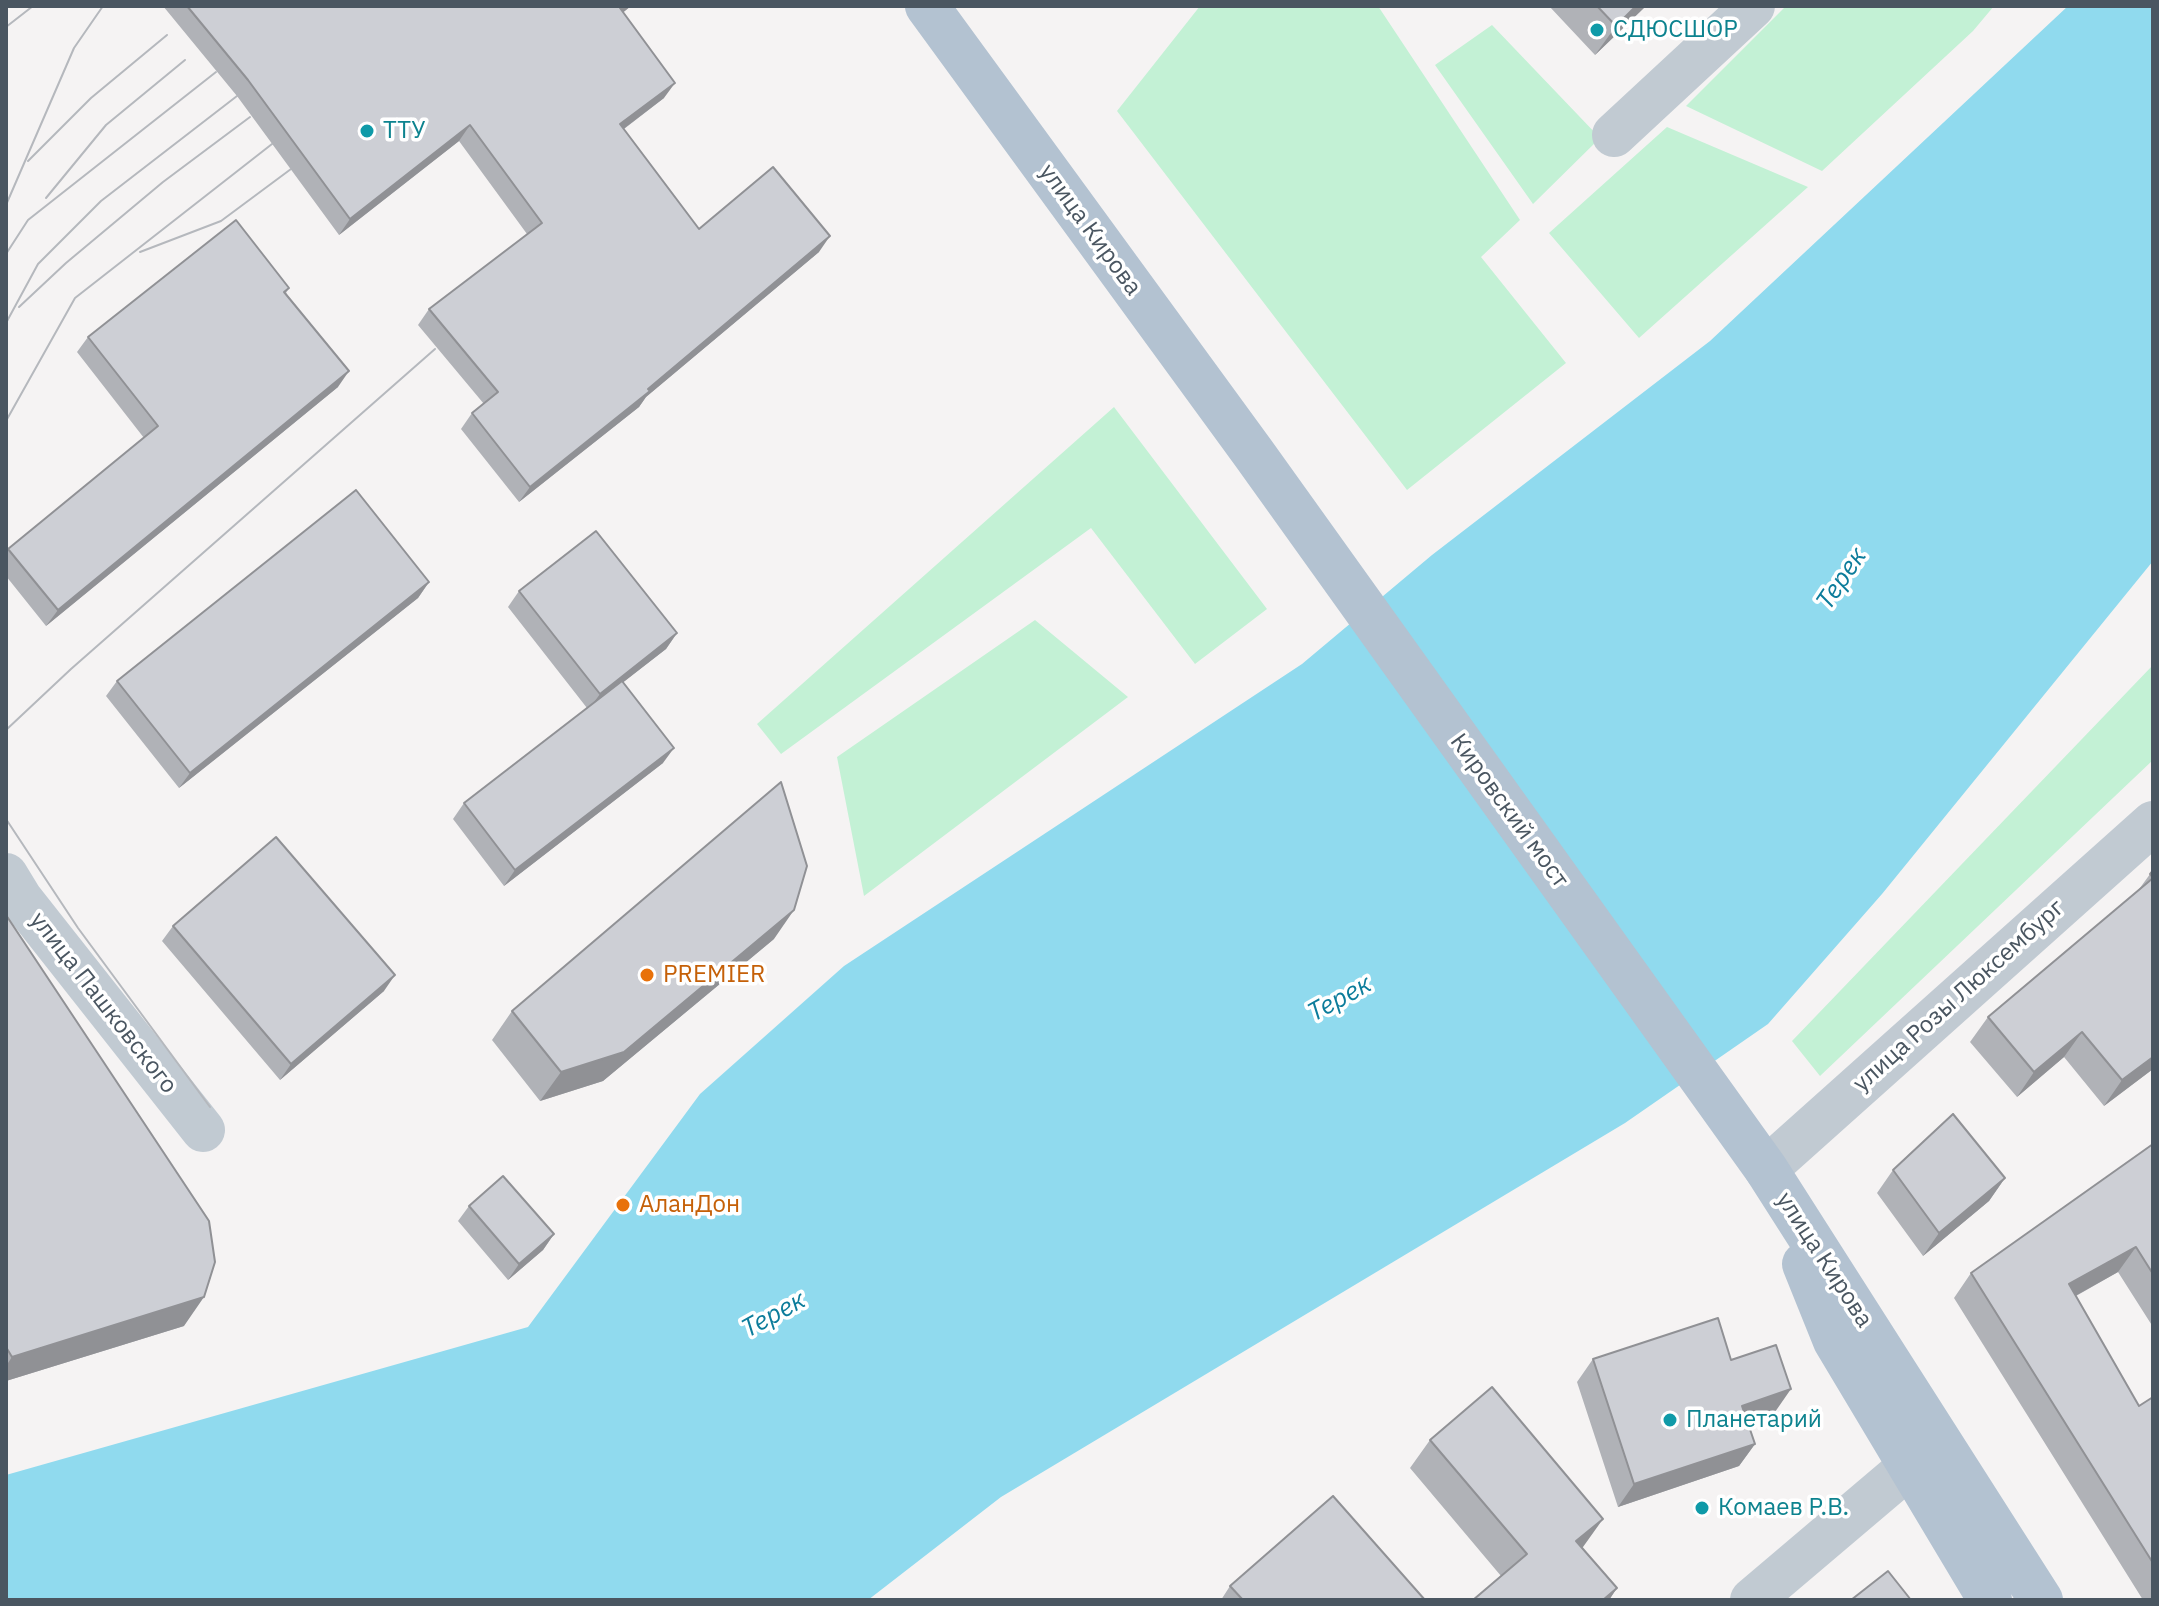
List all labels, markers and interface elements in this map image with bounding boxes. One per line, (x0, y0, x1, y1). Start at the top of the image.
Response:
place label: СДЮСШОР (1613, 16, 1738, 44)
marker: СДЮСШОР (1588, 21, 1606, 39)
place label: ТТУ (383, 117, 426, 145)
marker: ТТУ (358, 122, 376, 140)
street label: улица Кирова (1033, 159, 1147, 301)
water label: Терек (1810, 542, 1874, 616)
street label: Кировский мост (1443, 728, 1575, 894)
street label: улица Розы Люксембург (1848, 894, 2070, 1098)
street label: улица Пашковского (23, 907, 183, 1099)
place label: PREMIER (663, 961, 765, 989)
marker: PREMIER (638, 966, 656, 984)
water label: Терек (1303, 969, 1377, 1029)
street label: улица Кирова (1770, 1187, 1878, 1333)
place label: АланДон (639, 1191, 740, 1219)
marker: АланДон (614, 1196, 632, 1214)
water label: Терек (737, 1285, 811, 1345)
place label: Планетарий (1686, 1406, 1822, 1434)
marker: Планетарий (1661, 1411, 1679, 1429)
place label: Комаев Р.В. (1718, 1494, 1849, 1522)
marker: Комаев Р.В. (1693, 1499, 1711, 1517)

